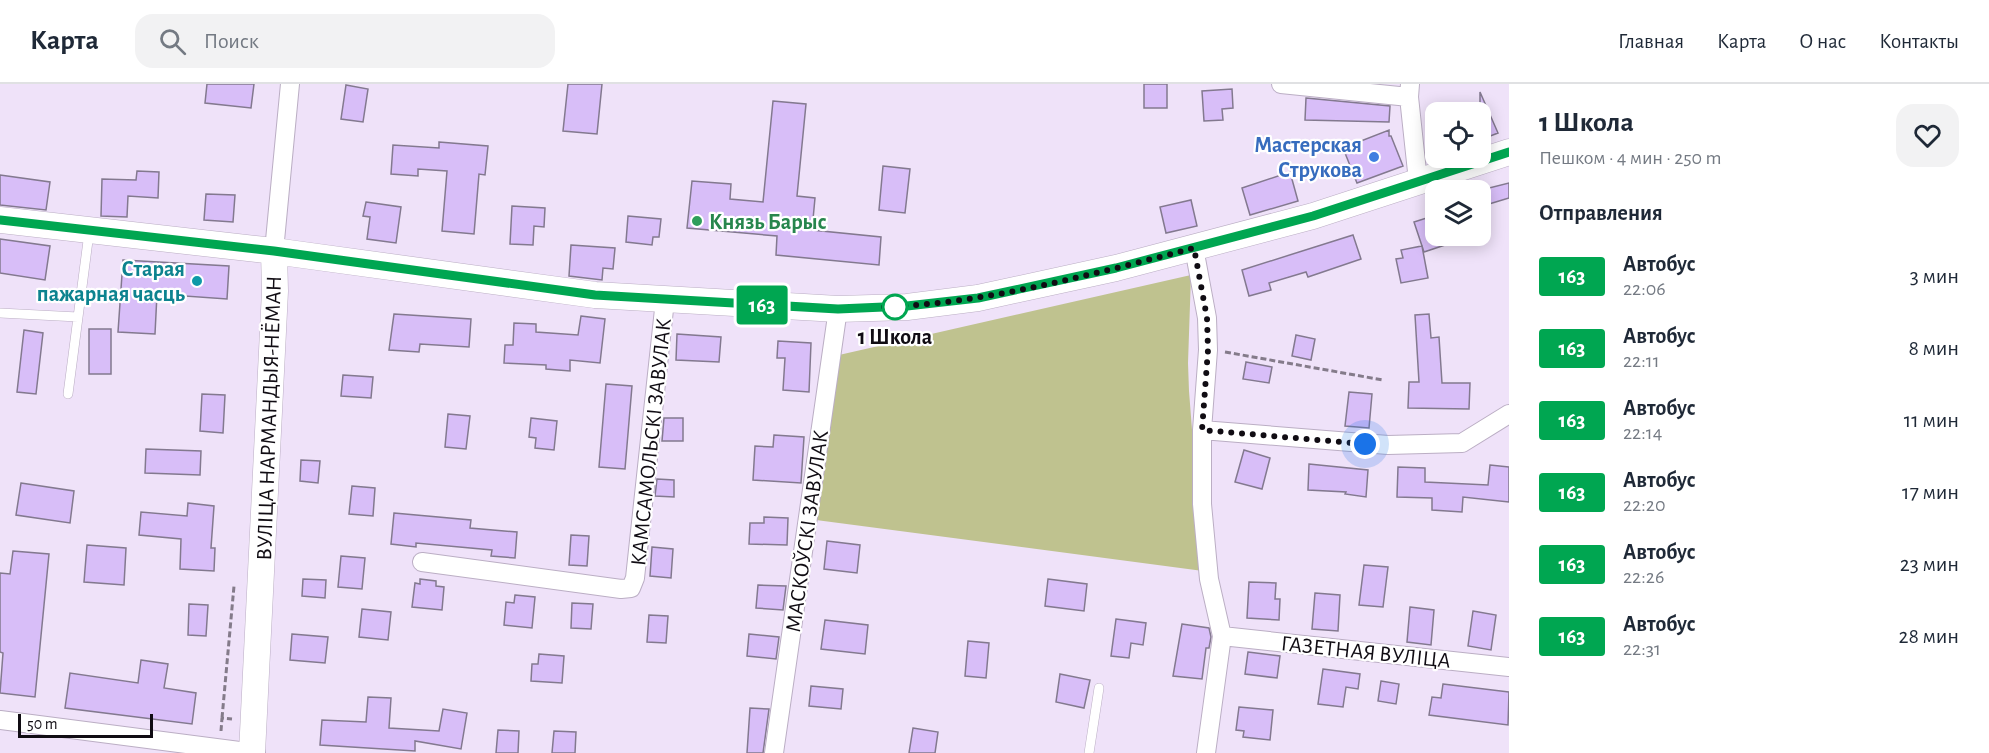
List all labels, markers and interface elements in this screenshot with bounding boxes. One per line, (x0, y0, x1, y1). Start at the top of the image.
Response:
search box (135, 14, 555, 68)
icon: search (156, 25, 189, 58)
text: Карта (30, 27, 99, 55)
text: Поиск (204, 30, 259, 52)
text: Главная (1618, 31, 1684, 52)
text: Карта (1717, 31, 1766, 52)
text: О нас (1799, 31, 1846, 52)
text: Контакты (1879, 31, 1959, 52)
map controls (1425, 102, 1491, 246)
button: locate (1425, 102, 1491, 168)
button: heart (1896, 104, 1959, 167)
text: 1 Школа (1539, 109, 1634, 137)
place label: Мастерская Струкова (1254, 134, 1362, 182)
text: Пешком · 4 мин · 250 m (1539, 148, 1721, 168)
marker: Мастерская Струкова (1367, 150, 1381, 164)
button: layers (1425, 180, 1491, 246)
text: Отправления (1539, 202, 1663, 224)
place label: Князь Барыс (709, 211, 827, 233)
marker: Князь Барыс (690, 214, 704, 228)
text: Автобус (1623, 253, 1696, 275)
place label: Старая пажарная часць (37, 258, 186, 305)
text: 3 мин (1910, 265, 1959, 287)
text: 163 (1559, 266, 1585, 287)
marker: Старая пажарная часць (190, 274, 204, 288)
street label: ВУЛІЦА НАРМАНДЫЯ-НЁМАН (253, 275, 285, 561)
text: 22:06 (1623, 279, 1666, 299)
line badge: 163 (728, 286, 796, 324)
marker: 1 Школа (882, 294, 908, 320)
text: 163 (749, 295, 775, 316)
street label: КАМСАМОЛЬСКІ ЗАВУЛАК (627, 317, 675, 567)
text: Автобус (1623, 325, 1696, 347)
place label: 1 Школа (858, 326, 932, 348)
text: 8 мин (1908, 337, 1959, 359)
text: 163 (1559, 338, 1585, 359)
text: 22:11 (1623, 351, 1660, 371)
text: Автобус (1623, 397, 1696, 419)
text: 11 мин (1904, 409, 1959, 431)
text: 163 (1559, 410, 1585, 431)
text: 22:14 (1623, 423, 1662, 443)
street label: МАСКОЎСКІ ЗАВУЛАК (782, 428, 832, 634)
your location (1350, 429, 1380, 459)
text: Автобус (1623, 469, 1696, 491)
text: 17 мин (1902, 481, 1959, 503)
text: 163 (1559, 482, 1585, 503)
text: 22:20 (1623, 495, 1665, 515)
text: Автобус (1623, 541, 1696, 563)
text: 23 мин (1900, 553, 1959, 575)
text: 163 (1559, 554, 1585, 575)
text: 22:26 (1623, 567, 1664, 587)
text: Автобус (1623, 613, 1696, 635)
text: 28 мин (1898, 625, 1959, 647)
text: 163 (1559, 626, 1585, 647)
street label: ГАЗЕТНАЯ ВУЛІЦА (1280, 632, 1452, 672)
text: 22:31 (1623, 639, 1661, 659)
scale bar (18, 711, 153, 738)
text: 50 m (27, 716, 58, 732)

